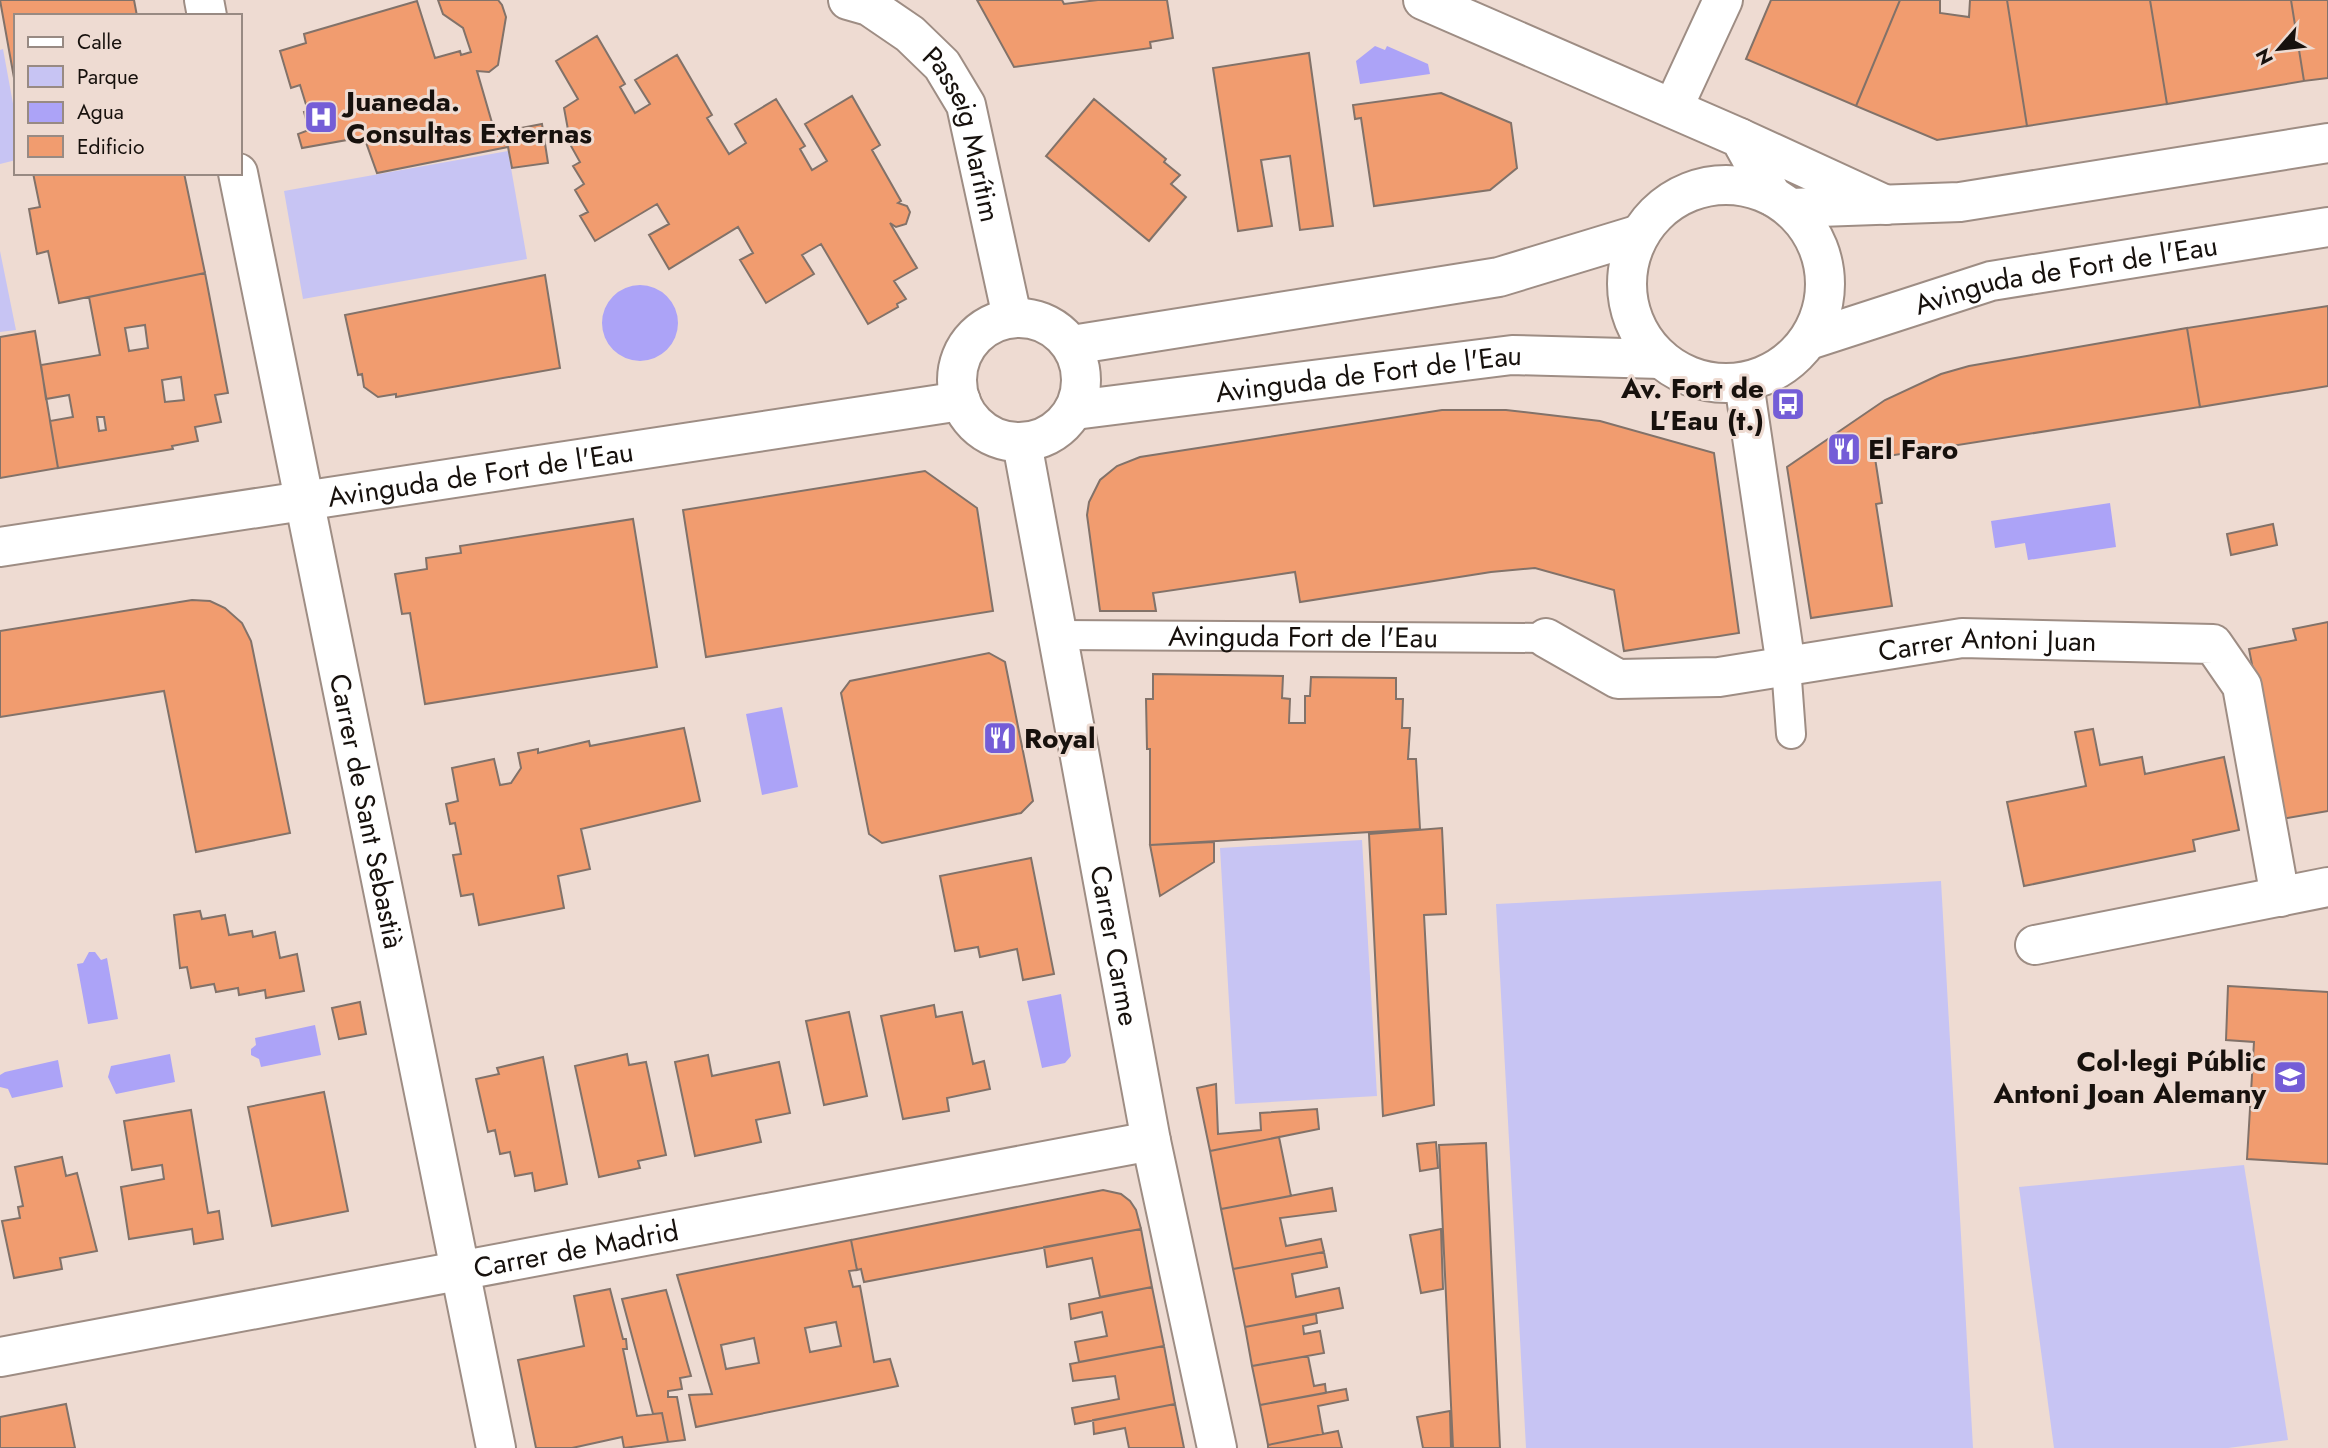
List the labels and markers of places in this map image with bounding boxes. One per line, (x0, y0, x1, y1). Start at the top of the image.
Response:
place label: Juaneda. Consultas Externas (341, 81, 592, 154)
hospital icon: Juaneda. Consultas Externas (302, 98, 340, 136)
place label: Av. Fort de L'Eau (t.) (1620, 368, 1764, 441)
bus stop icon: Av. Fort de L'Eau (t.) (1769, 385, 1807, 423)
place label: El Faro (1868, 429, 1958, 470)
restaurant icon: El Faro (1825, 430, 1863, 468)
place label: Royal (1024, 718, 1095, 759)
restaurant icon: Royal (981, 719, 1019, 757)
place label: Col·legi Públic Antoni Joan Alemany (1993, 1041, 2266, 1114)
school or university icon: Col·legi Públic Antoni Joan Alemany (2271, 1058, 2309, 1096)

